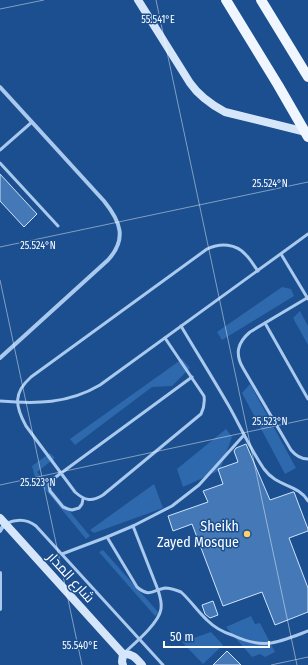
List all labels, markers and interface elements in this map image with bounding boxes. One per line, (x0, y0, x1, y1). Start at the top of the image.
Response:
text: 55.541°E (141, 14, 175, 26)
text: 25.524°N (252, 178, 288, 190)
text: 25.524°N (20, 240, 56, 252)
text: 25.523°N (252, 416, 288, 428)
text: 25.523°N (20, 477, 56, 489)
place label: Sheikh Zayed Mosque (157, 518, 239, 551)
marker: Sheikh Zayed Mosque (242, 529, 252, 539)
street label: شارع المدار (43, 548, 98, 606)
scale bar (164, 623, 269, 649)
text: 50 m (170, 630, 194, 644)
text: 55.540°E (62, 640, 98, 652)

